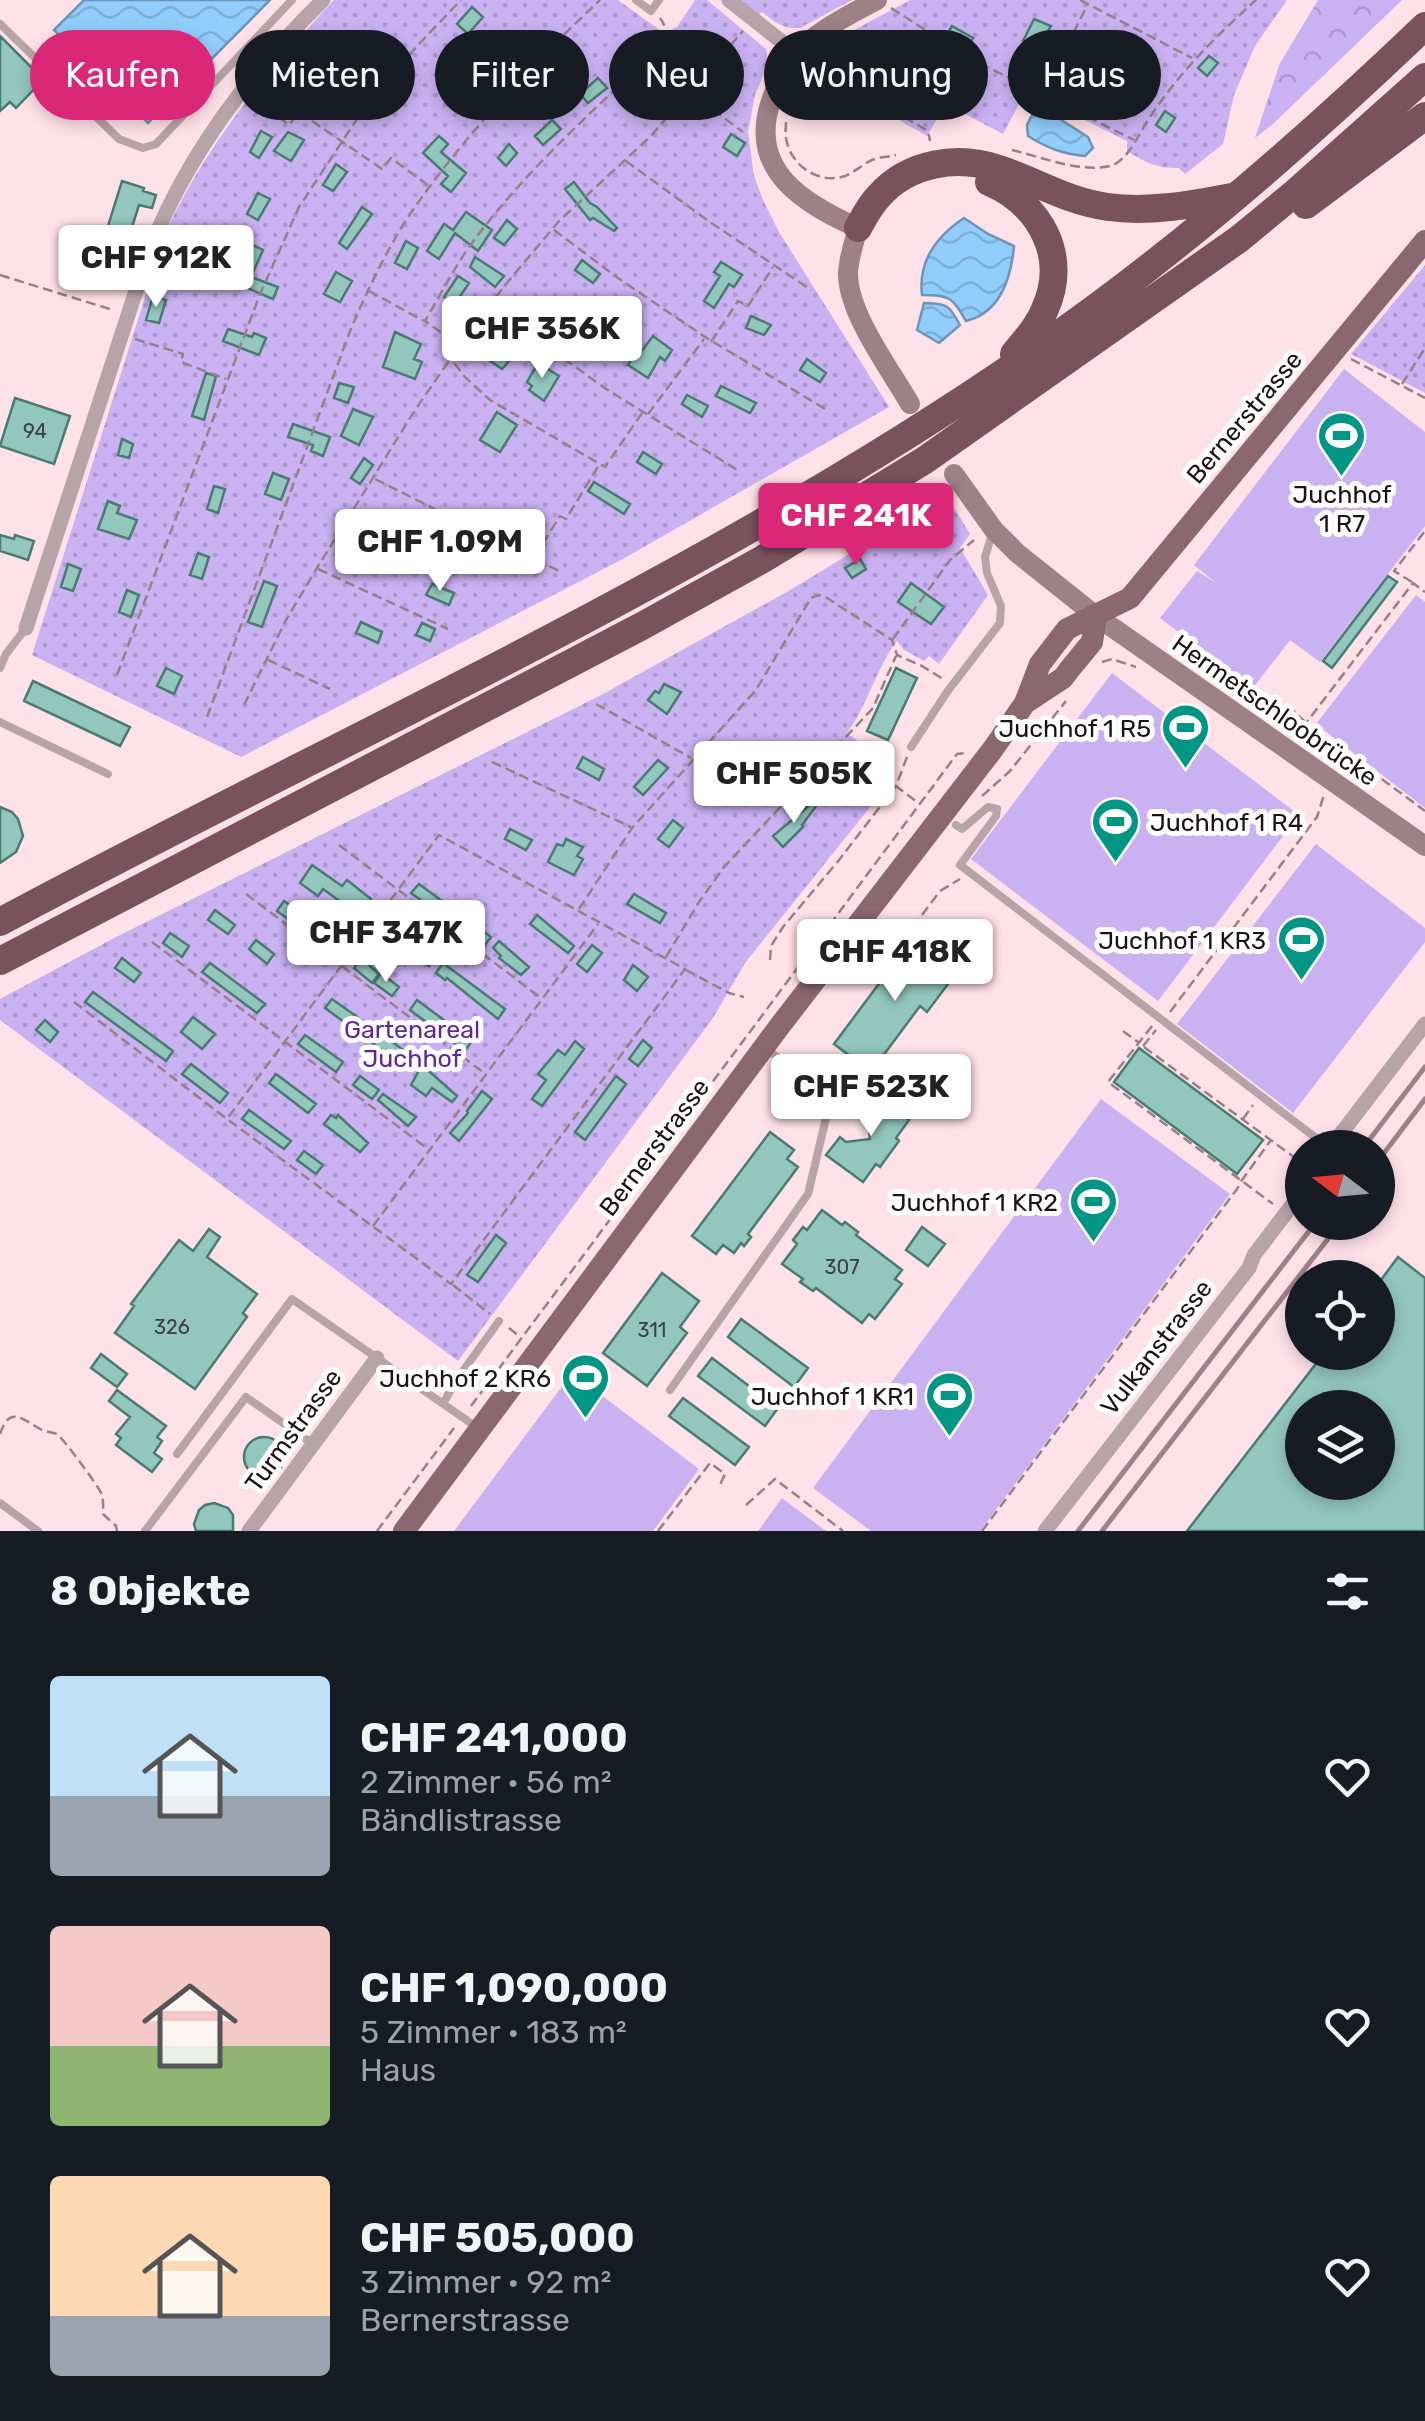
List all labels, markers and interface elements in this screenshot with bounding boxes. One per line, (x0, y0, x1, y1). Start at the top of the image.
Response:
chip: Kaufen (30, 30, 215, 120)
chip: Mieten (235, 30, 415, 120)
chip: Filter (435, 30, 589, 120)
chip: Neu (609, 30, 744, 120)
chip: Wohnung (764, 30, 988, 120)
chip: Haus (1008, 30, 1161, 120)
pin: CHF 912K (53, 225, 259, 310)
text: CHF 912K (81, 238, 231, 276)
pin: CHF 356K (439, 296, 645, 381)
text: CHF 356K (464, 309, 620, 347)
street label: Bernerstrasse (1181, 345, 1308, 489)
sports icon: Juchhof 1 R7 (1316, 410, 1368, 478)
house number: 94 (23, 419, 47, 443)
place label: Juchhof 1 R7 (1293, 480, 1392, 538)
pin: CHF 241K (753, 483, 959, 568)
text: CHF 241K (780, 496, 932, 534)
pin: CHF 1.09M (326, 509, 554, 594)
text: CHF 1.09M (357, 522, 523, 560)
street label: Hermetschloobrücke (1167, 629, 1383, 792)
sports icon: Juchhof 1 R5 (1160, 702, 1212, 770)
place label: Juchhof 1 R5 (999, 714, 1151, 743)
pin: CHF 505K (691, 741, 897, 826)
text: CHF 505K (716, 754, 872, 792)
sports icon: Juchhof 1 R4 (1089, 796, 1141, 864)
place label: Juchhof 1 R4 (1150, 808, 1303, 837)
pin: CHF 347K (283, 900, 489, 985)
text: CHF 347K (309, 913, 463, 951)
sports icon: Juchhof 1 KR3 (1275, 914, 1327, 982)
pin: CHF 418K (792, 919, 998, 1004)
place label: Juchhof 1 KR3 (1098, 926, 1266, 955)
text: CHF 418K (819, 932, 971, 970)
park label: Gartenareal Juchhof (344, 1015, 480, 1073)
pin: CHF 523K (768, 1054, 974, 1139)
text: CHF 523K (793, 1067, 949, 1105)
street label: Bernerstrasse (593, 1073, 715, 1221)
north arrow (1285, 1130, 1395, 1240)
map controls (1285, 1130, 1395, 1500)
sports icon: Juchhof 1 KR2 (1067, 1176, 1119, 1244)
place label: Juchhof 1 KR2 (891, 1188, 1058, 1217)
house number: 307 (825, 1255, 859, 1279)
button: locate (1285, 1260, 1395, 1370)
street label: Vulkanstrasse (1095, 1274, 1218, 1421)
house number: 326 (154, 1315, 190, 1339)
house number: 311 (638, 1318, 666, 1342)
sports icon: Juchhof 2 KR6 (560, 1352, 612, 1420)
street label: Turmstrasse (239, 1363, 348, 1497)
place label: Juchhof 2 KR6 (379, 1364, 551, 1393)
sports icon: Juchhof 1 KR1 (923, 1370, 975, 1438)
place label: Juchhof 1 KR1 (751, 1382, 914, 1411)
button: layers (1285, 1390, 1395, 1500)
icon: filters (1320, 1564, 1375, 1619)
text: 8 Objekte (50, 1566, 251, 1616)
text: CHF 241,000 (360, 1713, 628, 1763)
icon: home (130, 1716, 250, 1836)
icon: heart (1320, 1749, 1375, 1804)
text: 2 Zimmer · 56 m² (360, 1763, 612, 1801)
text: Bändlistrasse (360, 1801, 562, 1839)
text: CHF 1,090,000 (360, 1963, 668, 2013)
icon: home (130, 1966, 250, 2086)
icon: heart (1320, 1999, 1375, 2054)
text: 5 Zimmer · 183 m² (360, 2013, 627, 2051)
text: Haus (360, 2051, 436, 2089)
text: CHF 505,000 (360, 2213, 635, 2263)
icon: home (130, 2216, 250, 2336)
icon: heart (1320, 2249, 1375, 2304)
text: 3 Zimmer · 92 m² (360, 2263, 611, 2301)
text: Bernerstrasse (360, 2301, 570, 2339)

